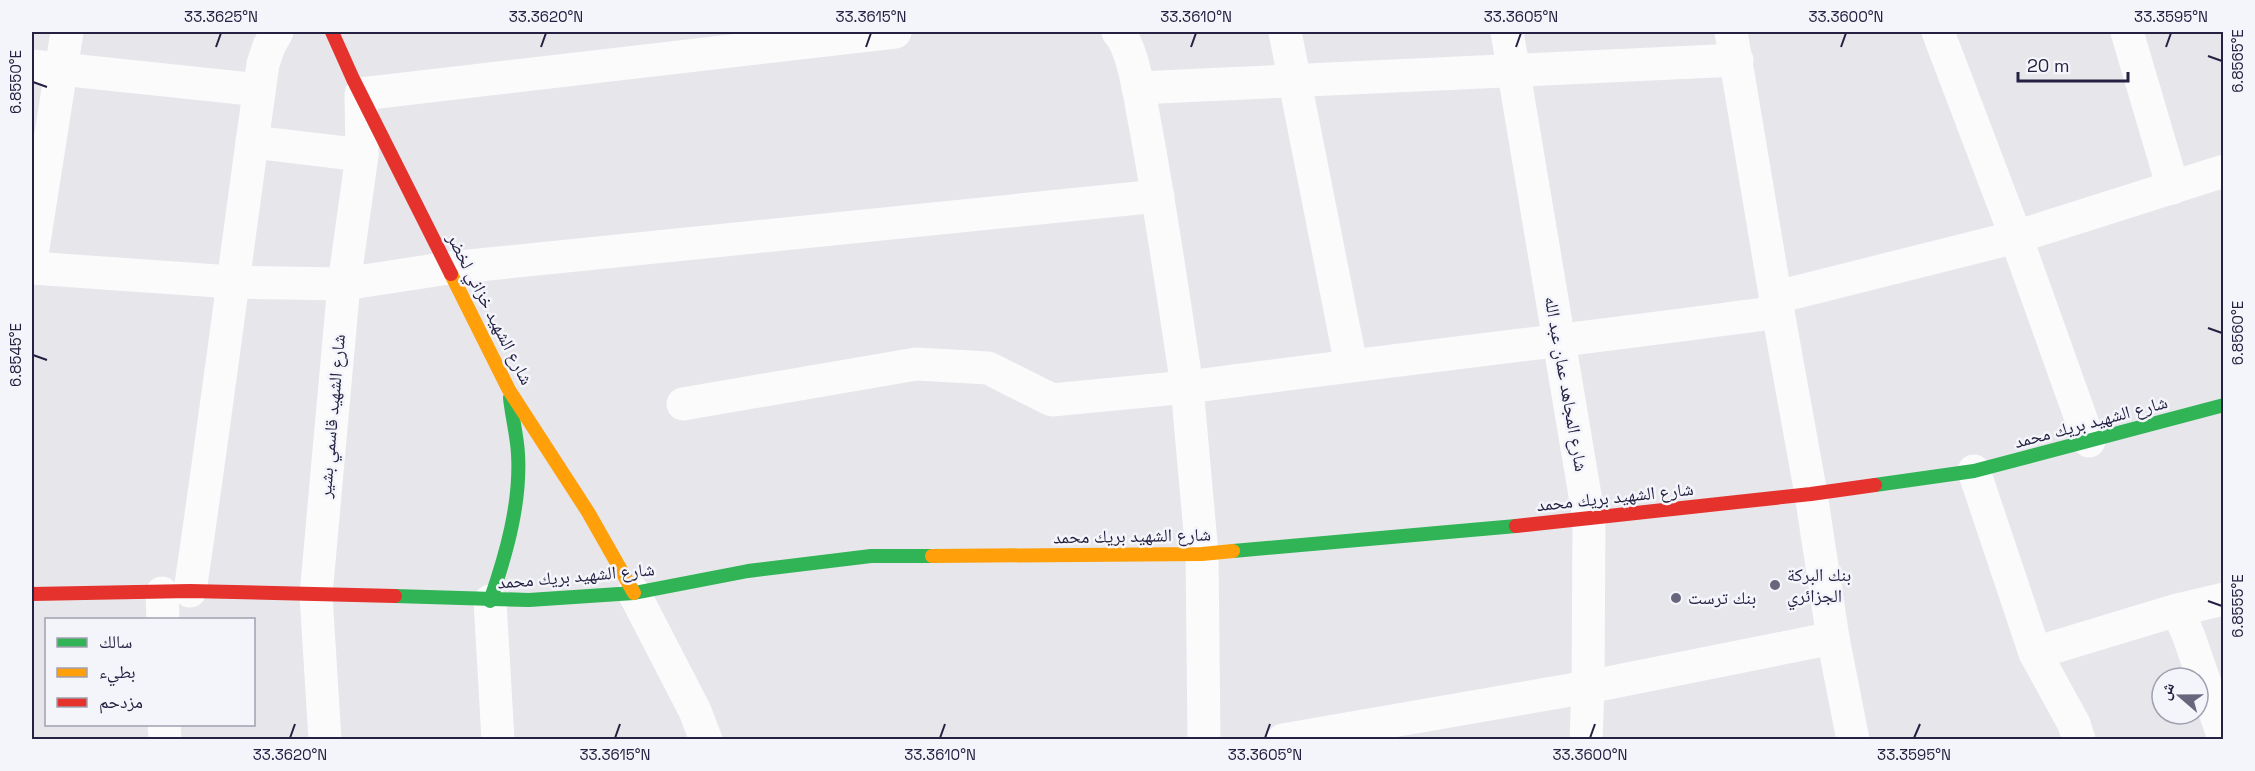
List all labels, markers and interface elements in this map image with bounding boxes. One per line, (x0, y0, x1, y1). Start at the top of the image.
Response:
text: 33.3625°N (184, 7, 258, 26)
text: 33.3620°N (509, 7, 583, 26)
text: 33.3615°N (835, 7, 907, 26)
text: 33.3610°N (1160, 7, 1232, 26)
text: 33.3605°N (1484, 7, 1558, 26)
text: 33.3600°N (1808, 7, 1884, 26)
text: 33.3595°N (2134, 7, 2208, 26)
text: 6.8565°E (2228, 29, 2247, 93)
scale bar (2018, 45, 2128, 83)
text: 6.8550°E (6, 50, 25, 114)
text: 20 m (2027, 54, 2070, 77)
street label: شارع الشهيد خزاني لخضر (439, 228, 539, 390)
street label: شارع المجاهد عمان عبد الله (1540, 294, 1593, 473)
text: 6.8560°E (2228, 301, 2247, 365)
text: 6.8545°E (6, 323, 25, 387)
street label: شارع الشهيد قاسمي بشير (313, 333, 354, 500)
street label: شارع الشهيد بريك محمد (2012, 390, 2170, 453)
street label: شارع الشهيد بريك محمد (1535, 477, 1695, 516)
street label: شارع الشهيد بريك محمد (1053, 523, 1211, 548)
street label: شارع الشهيد بريك محمد (496, 557, 656, 594)
place label: بنك البركة الجزائري (1787, 563, 1851, 611)
text: 6.8555°E (2228, 574, 2247, 638)
marker: بنك البركة الجزائري (1768, 578, 1782, 592)
place label: بنك ترست (1688, 586, 1756, 609)
marker: بنك ترست (1669, 591, 1683, 605)
legend (45, 618, 255, 726)
text: سالك (99, 630, 132, 653)
text: بطيء (99, 660, 136, 687)
north arrow (2150, 666, 2210, 726)
text: ش (2154, 679, 2179, 703)
text: مزدحم (99, 690, 143, 714)
text: 33.3620°N (253, 745, 327, 764)
text: 33.3615°N (579, 745, 651, 764)
text: 33.3610°N (904, 745, 976, 764)
text: 33.3605°N (1228, 745, 1302, 764)
text: 33.3600°N (1552, 745, 1628, 764)
text: 33.3595°N (1877, 745, 1951, 764)

